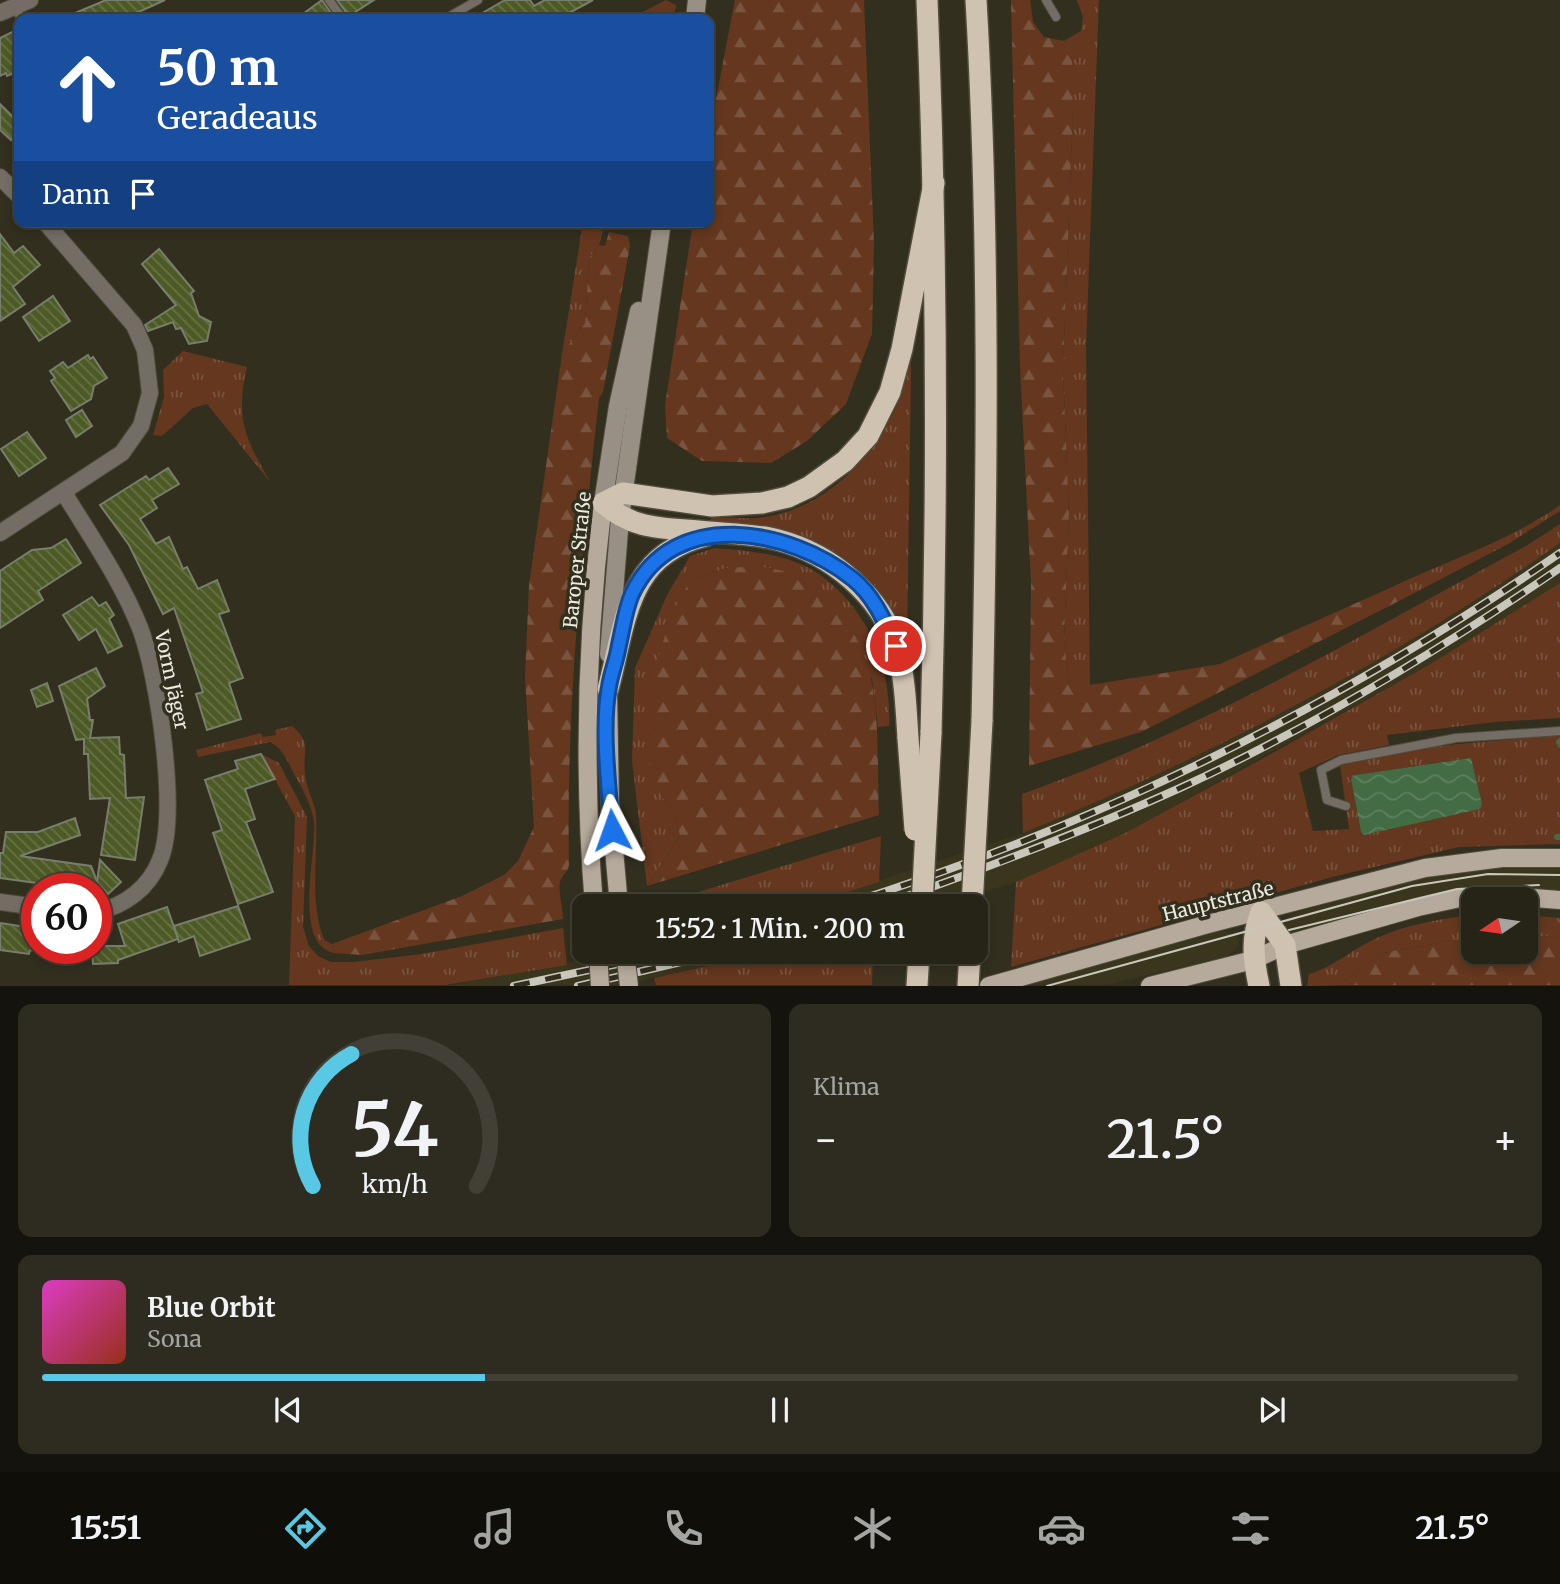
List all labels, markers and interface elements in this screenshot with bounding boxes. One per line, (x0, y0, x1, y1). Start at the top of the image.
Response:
text: 50 m (157, 37, 278, 98)
icon: ahead (42, 42, 133, 133)
text: Geradeaus (157, 98, 318, 138)
icon: arrive (124, 175, 162, 213)
text: Dann (42, 178, 110, 211)
street label: Baroper Straße (558, 490, 596, 630)
pin (866, 616, 926, 676)
street label: Vorm Jäger (150, 627, 194, 732)
icon: arrive (877, 627, 915, 665)
position arrow (575, 793, 649, 867)
speed limit sign: 60 (21, 873, 112, 964)
street label: Hauptstraße (1160, 876, 1276, 926)
north arrow (1461, 887, 1538, 964)
map controls (1461, 887, 1538, 964)
text: 15:52 · 1 Min. · 200 m (655, 912, 905, 945)
text: Klima (813, 1072, 880, 1101)
text: 54 (351, 1085, 438, 1177)
text: 21.5° (1106, 1107, 1225, 1172)
text: − (813, 1116, 838, 1163)
text: + (1493, 1116, 1518, 1163)
text: km/h (361, 1168, 428, 1200)
text: Blue Orbit (147, 1291, 276, 1324)
text: Sona (147, 1324, 202, 1353)
icon: previous (269, 1391, 307, 1429)
icon: pause (761, 1391, 799, 1429)
icon: next (1253, 1391, 1291, 1429)
icon: directions (281, 1504, 330, 1553)
icon: music (470, 1504, 519, 1553)
icon: phone (659, 1504, 708, 1553)
icon: climate (848, 1504, 897, 1553)
icon: car (1037, 1504, 1086, 1553)
icon: filters (1226, 1504, 1275, 1553)
text: 15:51 (70, 1508, 141, 1548)
text: 21.5° (1415, 1508, 1490, 1548)

